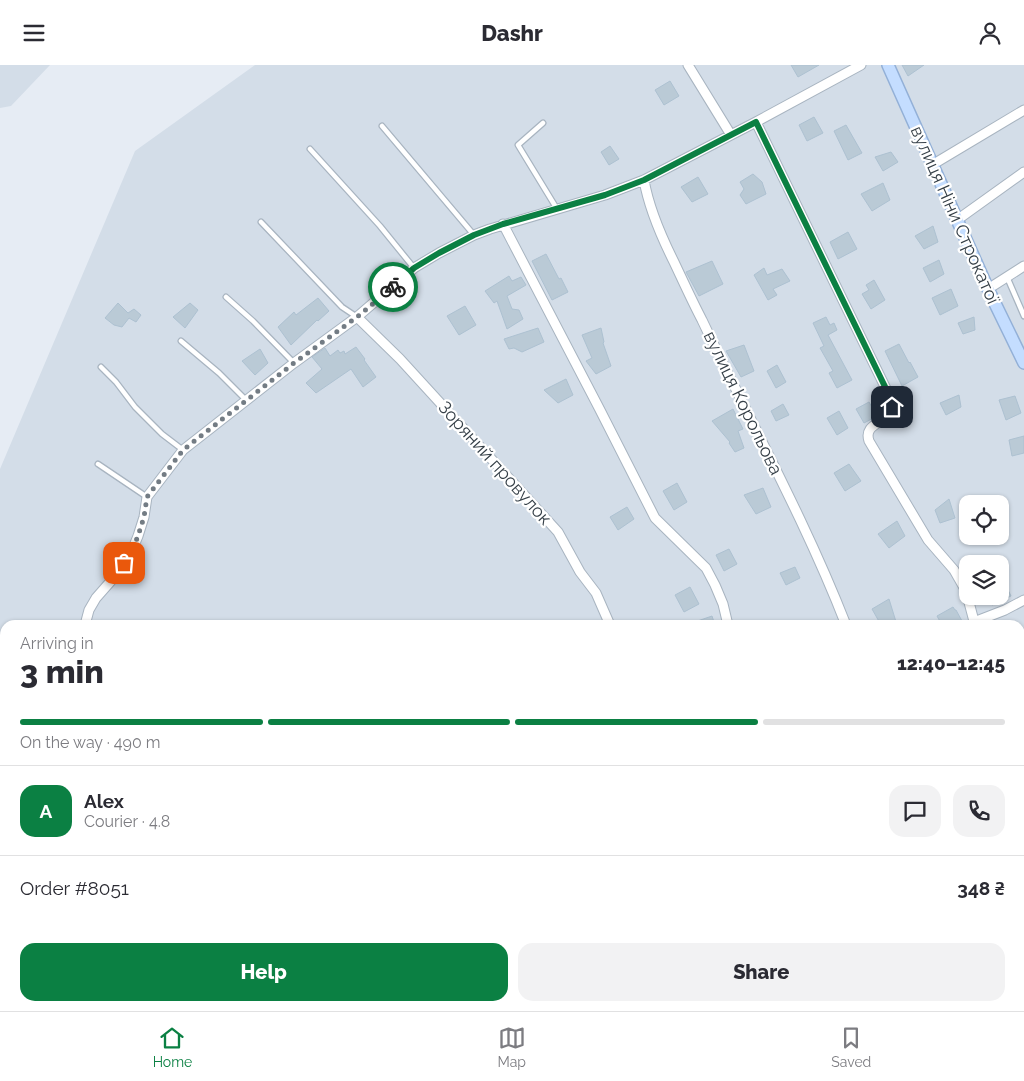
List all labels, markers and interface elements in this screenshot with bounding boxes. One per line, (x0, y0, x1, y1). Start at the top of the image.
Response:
icon: menu (20, 19, 48, 47)
icon: person (976, 19, 1004, 47)
text: Dashr (481, 20, 543, 46)
street label: вулиця Ніни Строкатої (907, 123, 1004, 307)
courier (368, 262, 418, 312)
icon: bike (379, 273, 407, 301)
street label: вулиця Корольова (700, 328, 787, 478)
pin (871, 386, 913, 428)
icon: home (878, 393, 906, 421)
street label: Зоряний провулок (434, 397, 556, 529)
map controls (959, 495, 1009, 605)
button: locate (959, 495, 1009, 545)
pin (103, 542, 145, 584)
icon: bag (110, 549, 138, 577)
button: layers (959, 555, 1009, 605)
text: Arriving in (20, 634, 94, 653)
text: 12:40–12:45 (897, 652, 1005, 674)
text: 3 min (20, 653, 104, 690)
text: On the way · 490 m (20, 733, 160, 752)
button: chat (889, 785, 941, 837)
button: phone (953, 785, 1005, 837)
text: Alex (84, 790, 124, 812)
text: A (40, 800, 52, 822)
text: Courier · 4.8 (84, 812, 170, 831)
text: Order #8051 (20, 877, 129, 899)
text: 348 ₴ (957, 877, 1005, 899)
button: Help (20, 943, 508, 1001)
button: Share (518, 943, 1005, 1001)
tab: Home (153, 1024, 192, 1070)
tab: Map (498, 1024, 526, 1070)
tab: Saved (831, 1024, 871, 1070)

